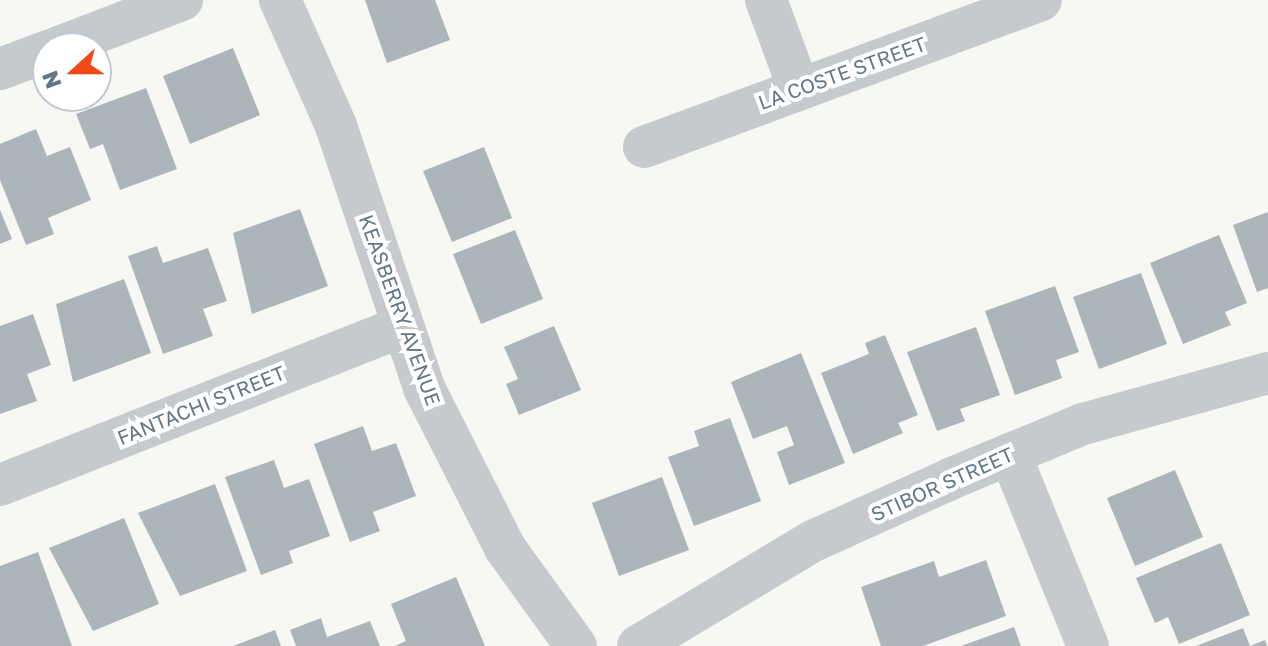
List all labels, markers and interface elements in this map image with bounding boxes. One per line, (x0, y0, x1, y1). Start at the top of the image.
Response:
north arrow (32, 32, 112, 112)
street label: LA COSTE STREET (755, 32, 929, 114)
text: N (35, 67, 67, 93)
street label: KEASBERRY AVENUE (354, 211, 446, 409)
street label: FANTACHI STREET (114, 360, 288, 450)
street label: STIBOR STREET (867, 442, 1017, 526)

